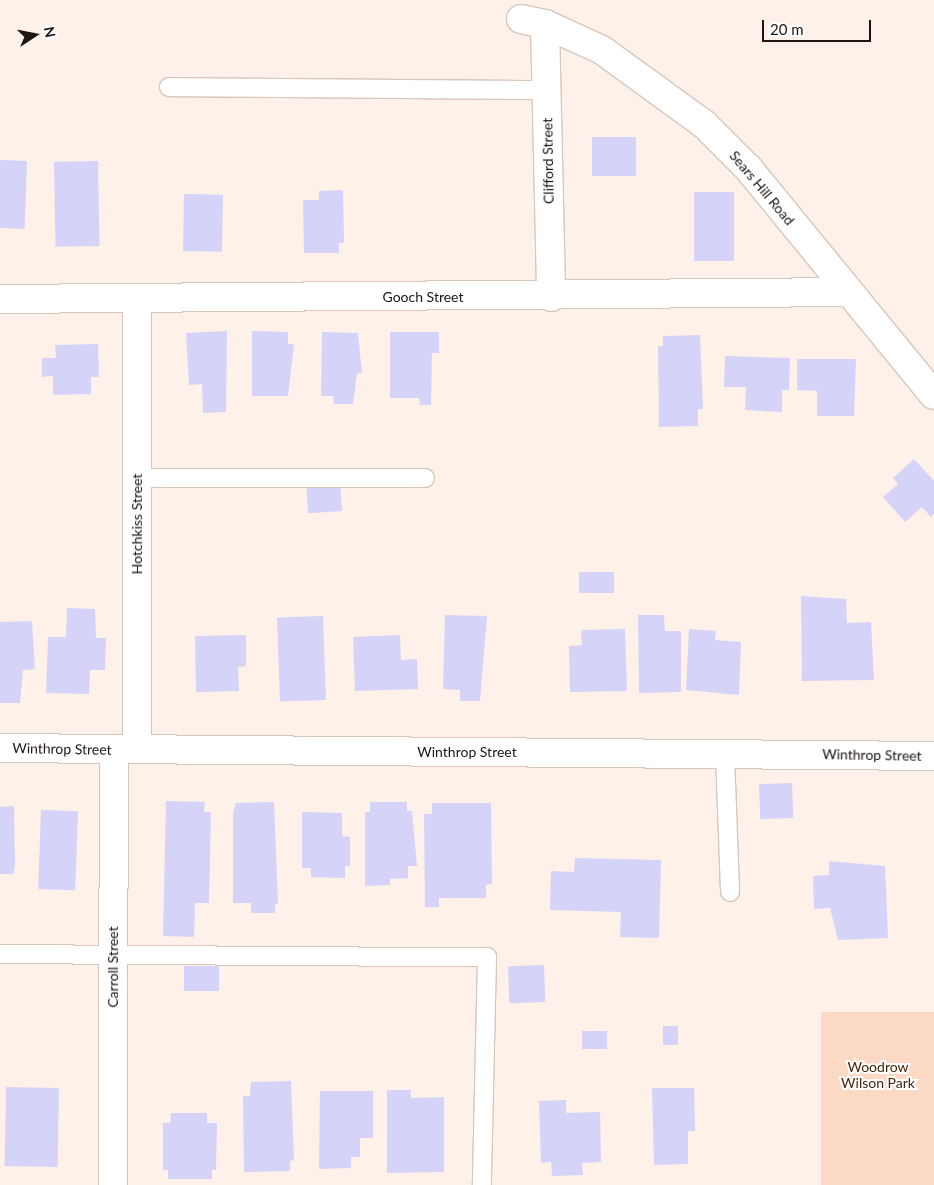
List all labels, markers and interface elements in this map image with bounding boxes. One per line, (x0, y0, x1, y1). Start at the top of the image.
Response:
north arrow (10, 10, 60, 60)
scale bar (764, 10, 873, 42)
text: 20 m (770, 20, 804, 38)
text: N (41, 25, 60, 39)
street label: Clifford Street (539, 118, 557, 204)
street label: Sears Hill Road (726, 147, 798, 229)
street label: Gooch Street (383, 289, 463, 305)
street label: Hotchkiss Street (129, 474, 145, 574)
street label: Winthrop Street (12, 740, 112, 758)
street label: Winthrop Street (417, 744, 517, 760)
street label: Winthrop Street (822, 746, 922, 764)
street label: Carroll Street (105, 926, 121, 1008)
park label: Woodrow Wilson Park (841, 1059, 915, 1092)

